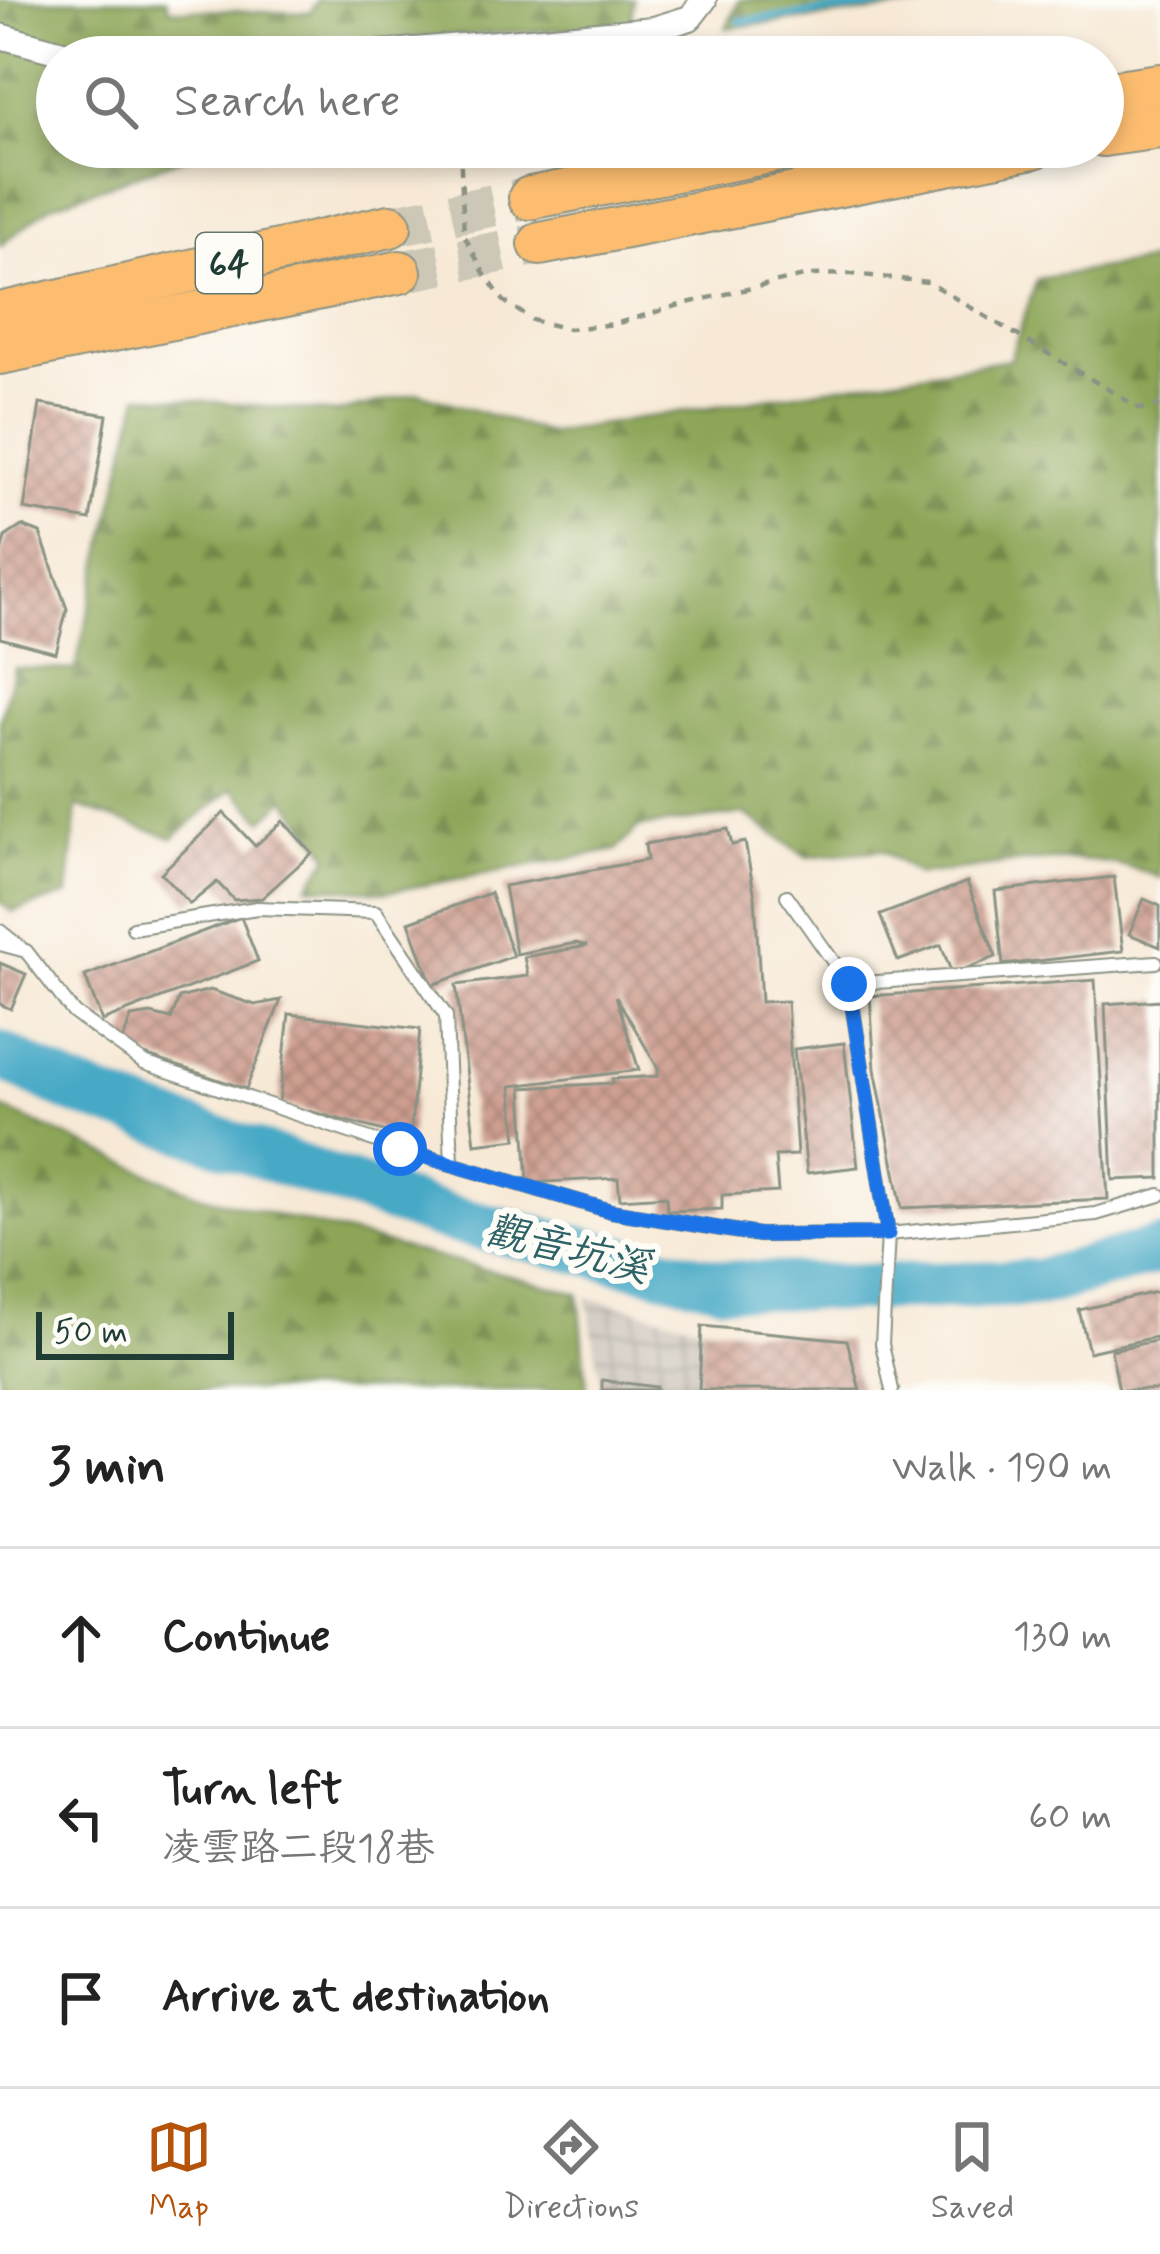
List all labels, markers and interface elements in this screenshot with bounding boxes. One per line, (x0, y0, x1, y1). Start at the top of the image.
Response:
search box (36, 36, 1124, 168)
icon: search (78, 69, 144, 135)
text: Search here (174, 73, 401, 132)
road number: 64 (196, 233, 262, 293)
route end (822, 957, 876, 1011)
route start (373, 1122, 427, 1176)
water label: 觀音坑溪 (479, 1203, 657, 1298)
scale bar (36, 1306, 234, 1359)
text: 50 m (54, 1311, 128, 1355)
text: 3 min (48, 1435, 166, 1501)
text: Walk · 190 m (892, 1443, 1112, 1494)
icon: ahead (48, 1605, 114, 1671)
text: Continue (162, 1608, 330, 1667)
text: 130 m (1013, 1612, 1112, 1663)
text: Turn left (162, 1761, 342, 1820)
icon: left (48, 1785, 114, 1851)
text: 60 m (1028, 1792, 1112, 1843)
text: 凌雲路二段18巷 (162, 1824, 435, 1875)
icon: arrive (48, 1965, 114, 2031)
text: Arrive at destination (162, 1968, 550, 2027)
tab: Map (146, 2114, 212, 2230)
tab: Directions (503, 2114, 639, 2230)
tab: Saved (931, 2114, 1014, 2230)

